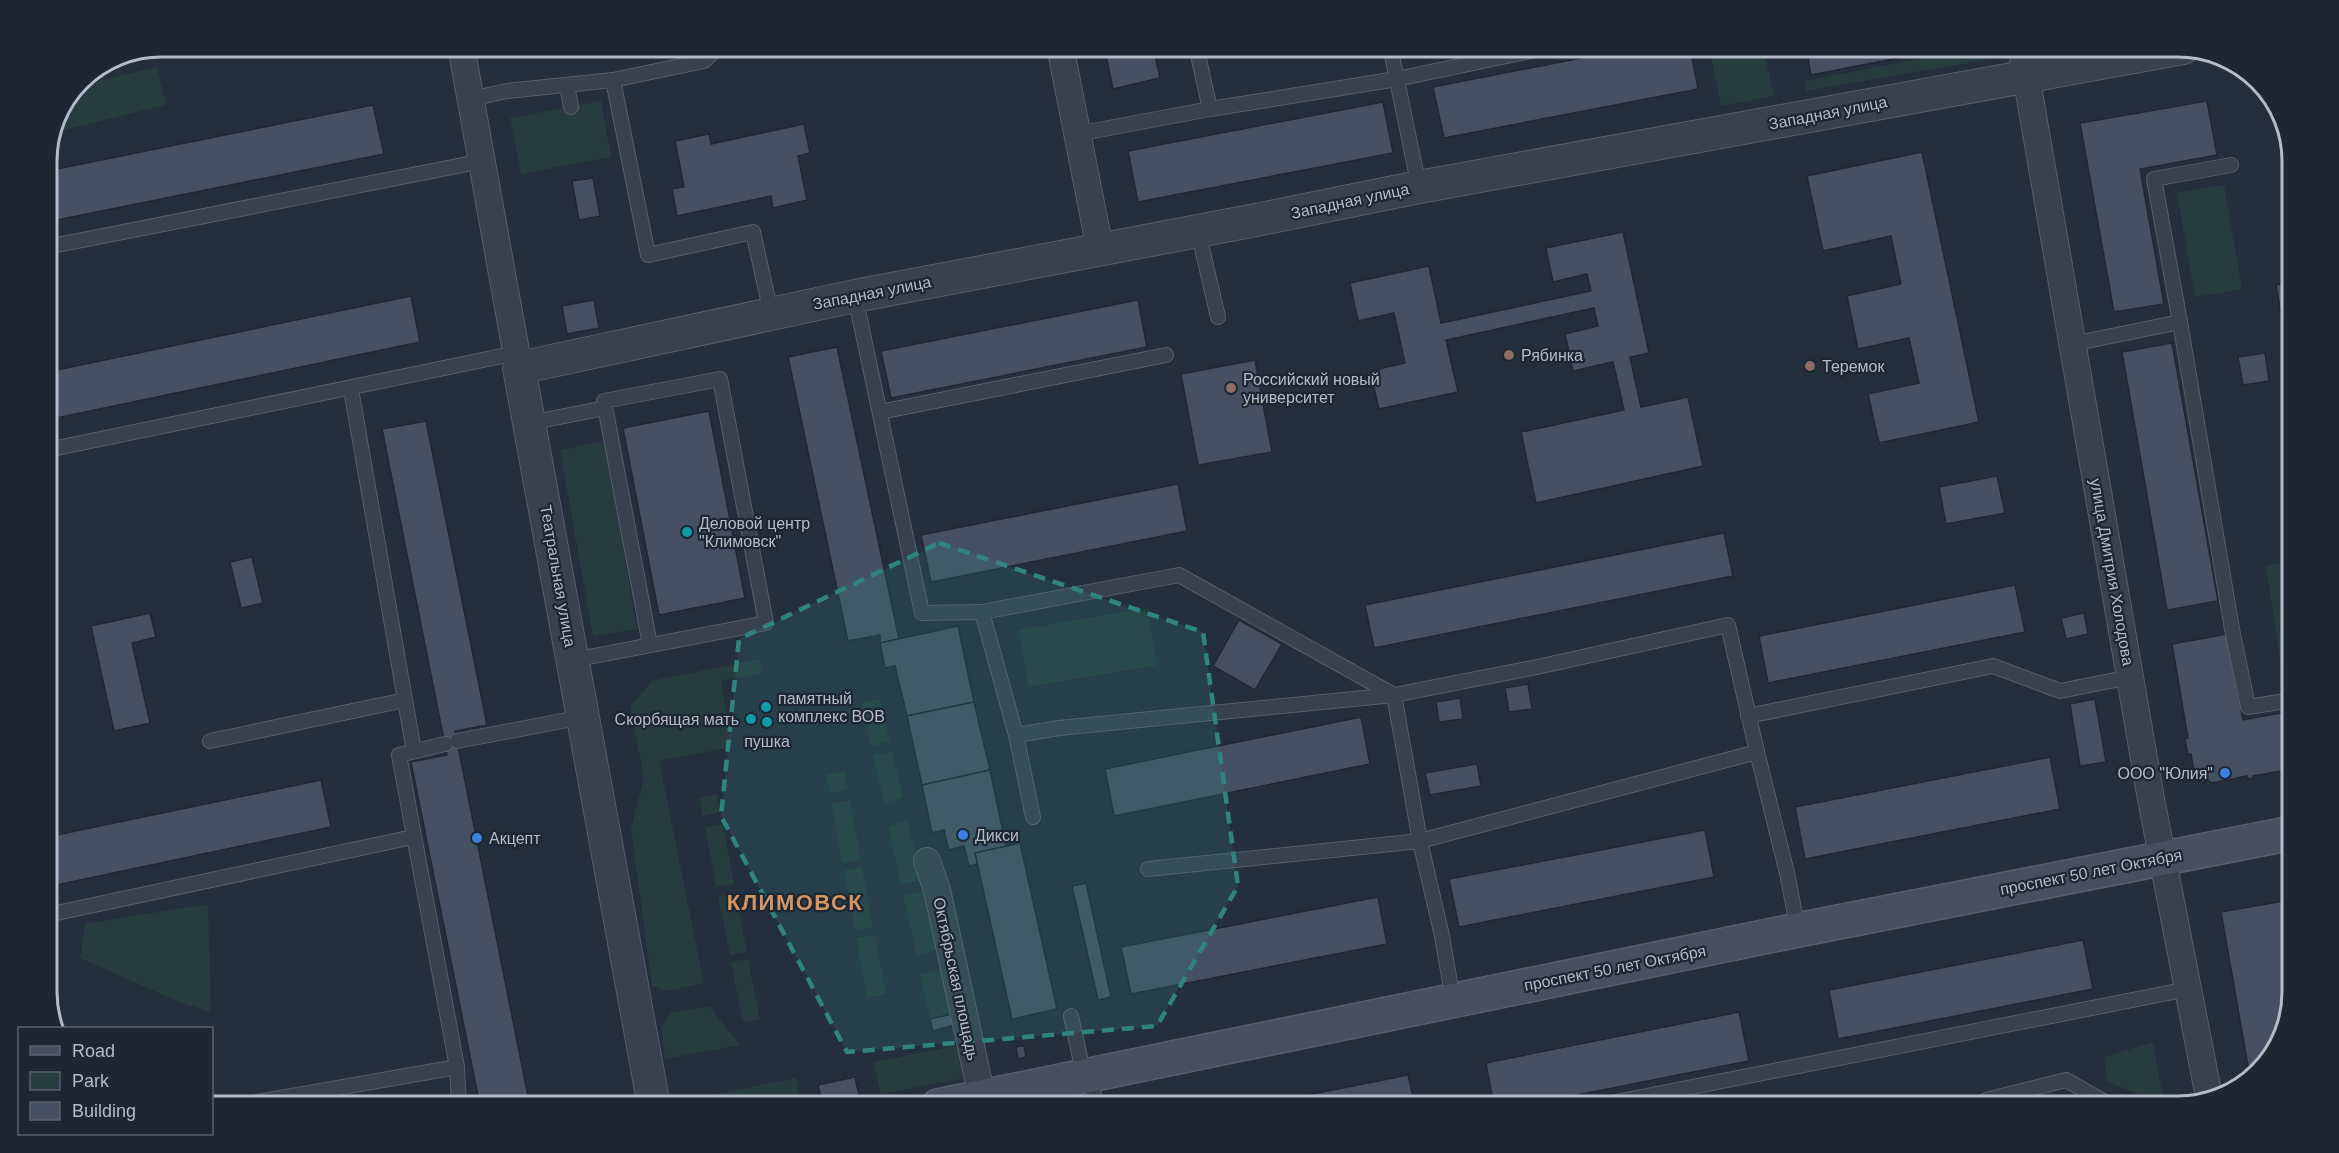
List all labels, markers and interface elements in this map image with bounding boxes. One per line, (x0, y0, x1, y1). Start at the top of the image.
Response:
street label: Западная улица (1767, 93, 1889, 133)
street label: Западная улица (1289, 180, 1411, 222)
street label: Западная улица (811, 273, 933, 313)
place label: Рябинка (1521, 347, 1583, 364)
marker: Рябинка (1502, 348, 1516, 362)
place label: Теремок (1822, 358, 1885, 375)
marker: Теремок (1803, 359, 1817, 373)
place label: Российский новый университет (1243, 371, 1380, 406)
marker: Российский новый университет (1224, 381, 1238, 395)
street label: улица Дмитрия Холодова (2087, 477, 2137, 667)
street label: Театральная улица (537, 504, 579, 648)
place label: Деловой центр "Климовск" (699, 515, 810, 550)
marker: Деловой центр "Климовск" (680, 525, 694, 539)
place label: памятный комплекс ВОВ (778, 690, 885, 725)
marker: памятный комплекс ВОВ (759, 700, 773, 714)
place label: Скорбящая мать (615, 711, 739, 728)
marker: Скорбящая мать (744, 712, 758, 726)
marker: пушка (760, 715, 774, 729)
place label: пушка (744, 733, 790, 750)
place label: ООО "Юлия" (2117, 765, 2213, 782)
marker: ООО "Юлия" (2218, 766, 2232, 780)
place label: Дикси (975, 827, 1019, 844)
marker: Дикси (956, 828, 970, 842)
place label: Акцепт (489, 830, 541, 847)
marker: Акцепт (470, 831, 484, 845)
street label: проспект 50 лет Октября (1999, 846, 2183, 898)
district label: КЛИМОВСК (727, 890, 863, 915)
street label: Октябрьская площадь (930, 896, 982, 1062)
street label: проспект 50 лет Октября (1523, 942, 1707, 994)
legend (18, 1027, 213, 1135)
text: Road (72, 1041, 115, 1061)
text: Park (72, 1071, 110, 1091)
text: Building (72, 1101, 136, 1121)

